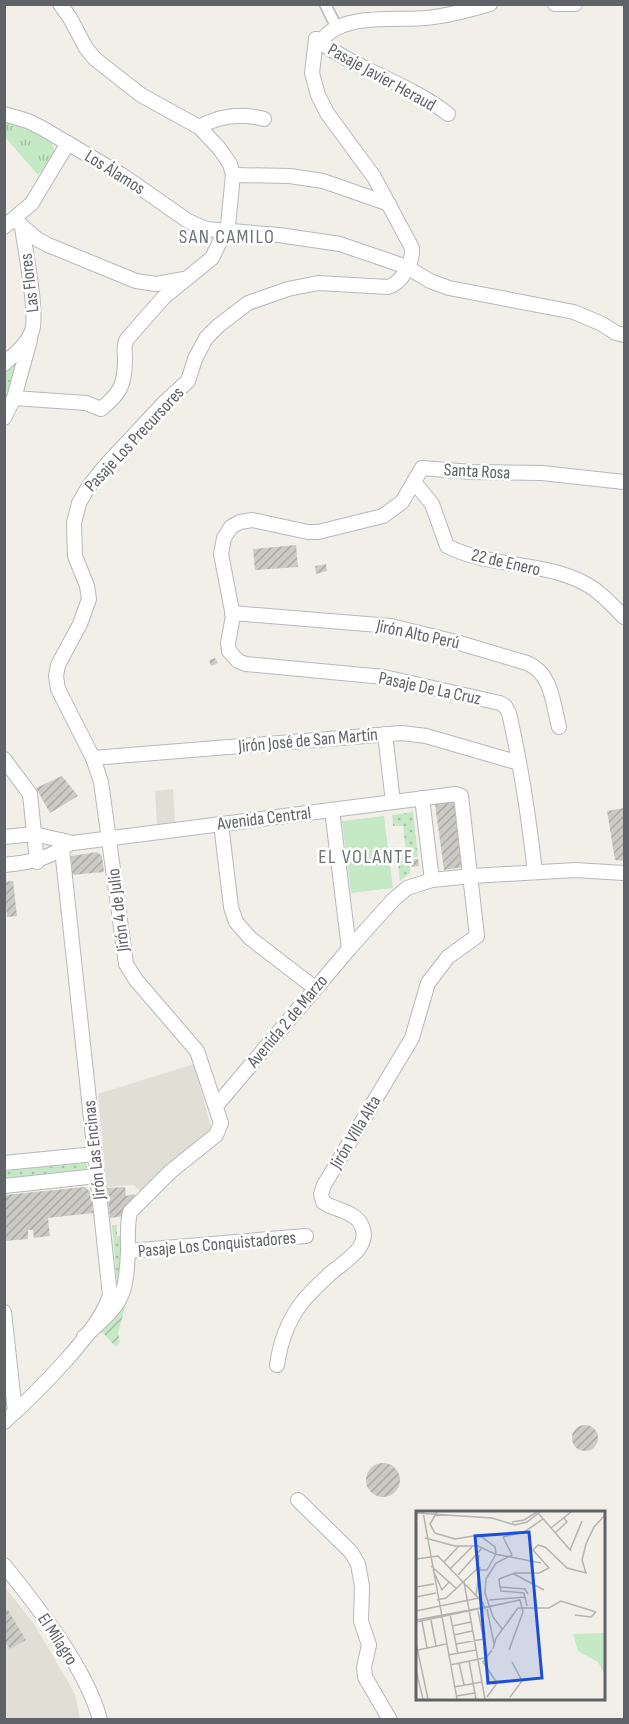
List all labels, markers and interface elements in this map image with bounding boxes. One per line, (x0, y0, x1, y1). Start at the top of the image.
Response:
street label: Pasaje Javier Heraud (324, 39, 439, 116)
street label: Los Álamos (81, 146, 149, 199)
district label: SAN CAMILO (179, 225, 275, 249)
street label: Las Flores (15, 252, 44, 314)
street label: Pasaje Los Precursores (80, 382, 188, 496)
street label: Santa Rosa (443, 459, 511, 484)
street label: 22 de Enero (469, 544, 542, 581)
street label: Jirón Alto Perú (373, 615, 461, 654)
street label: Pasaje De La Cruz (377, 667, 484, 710)
street label: Jirón José de San Martín (236, 724, 379, 757)
street label: Avenida Central (215, 802, 312, 835)
district label: EL VOLANTE (318, 845, 414, 869)
street label: Jirón 4 de Julio (103, 867, 134, 954)
street label: Avenida 2 de Marzo (242, 971, 332, 1073)
street label: Jirón Villa Alta (325, 1092, 385, 1173)
street label: Jirón Las Encinas (79, 1099, 110, 1202)
street label: Pasaje Los Conquistadores (137, 1227, 297, 1262)
inset map (416, 1511, 605, 1700)
street label: El Milagro (33, 1609, 82, 1669)

